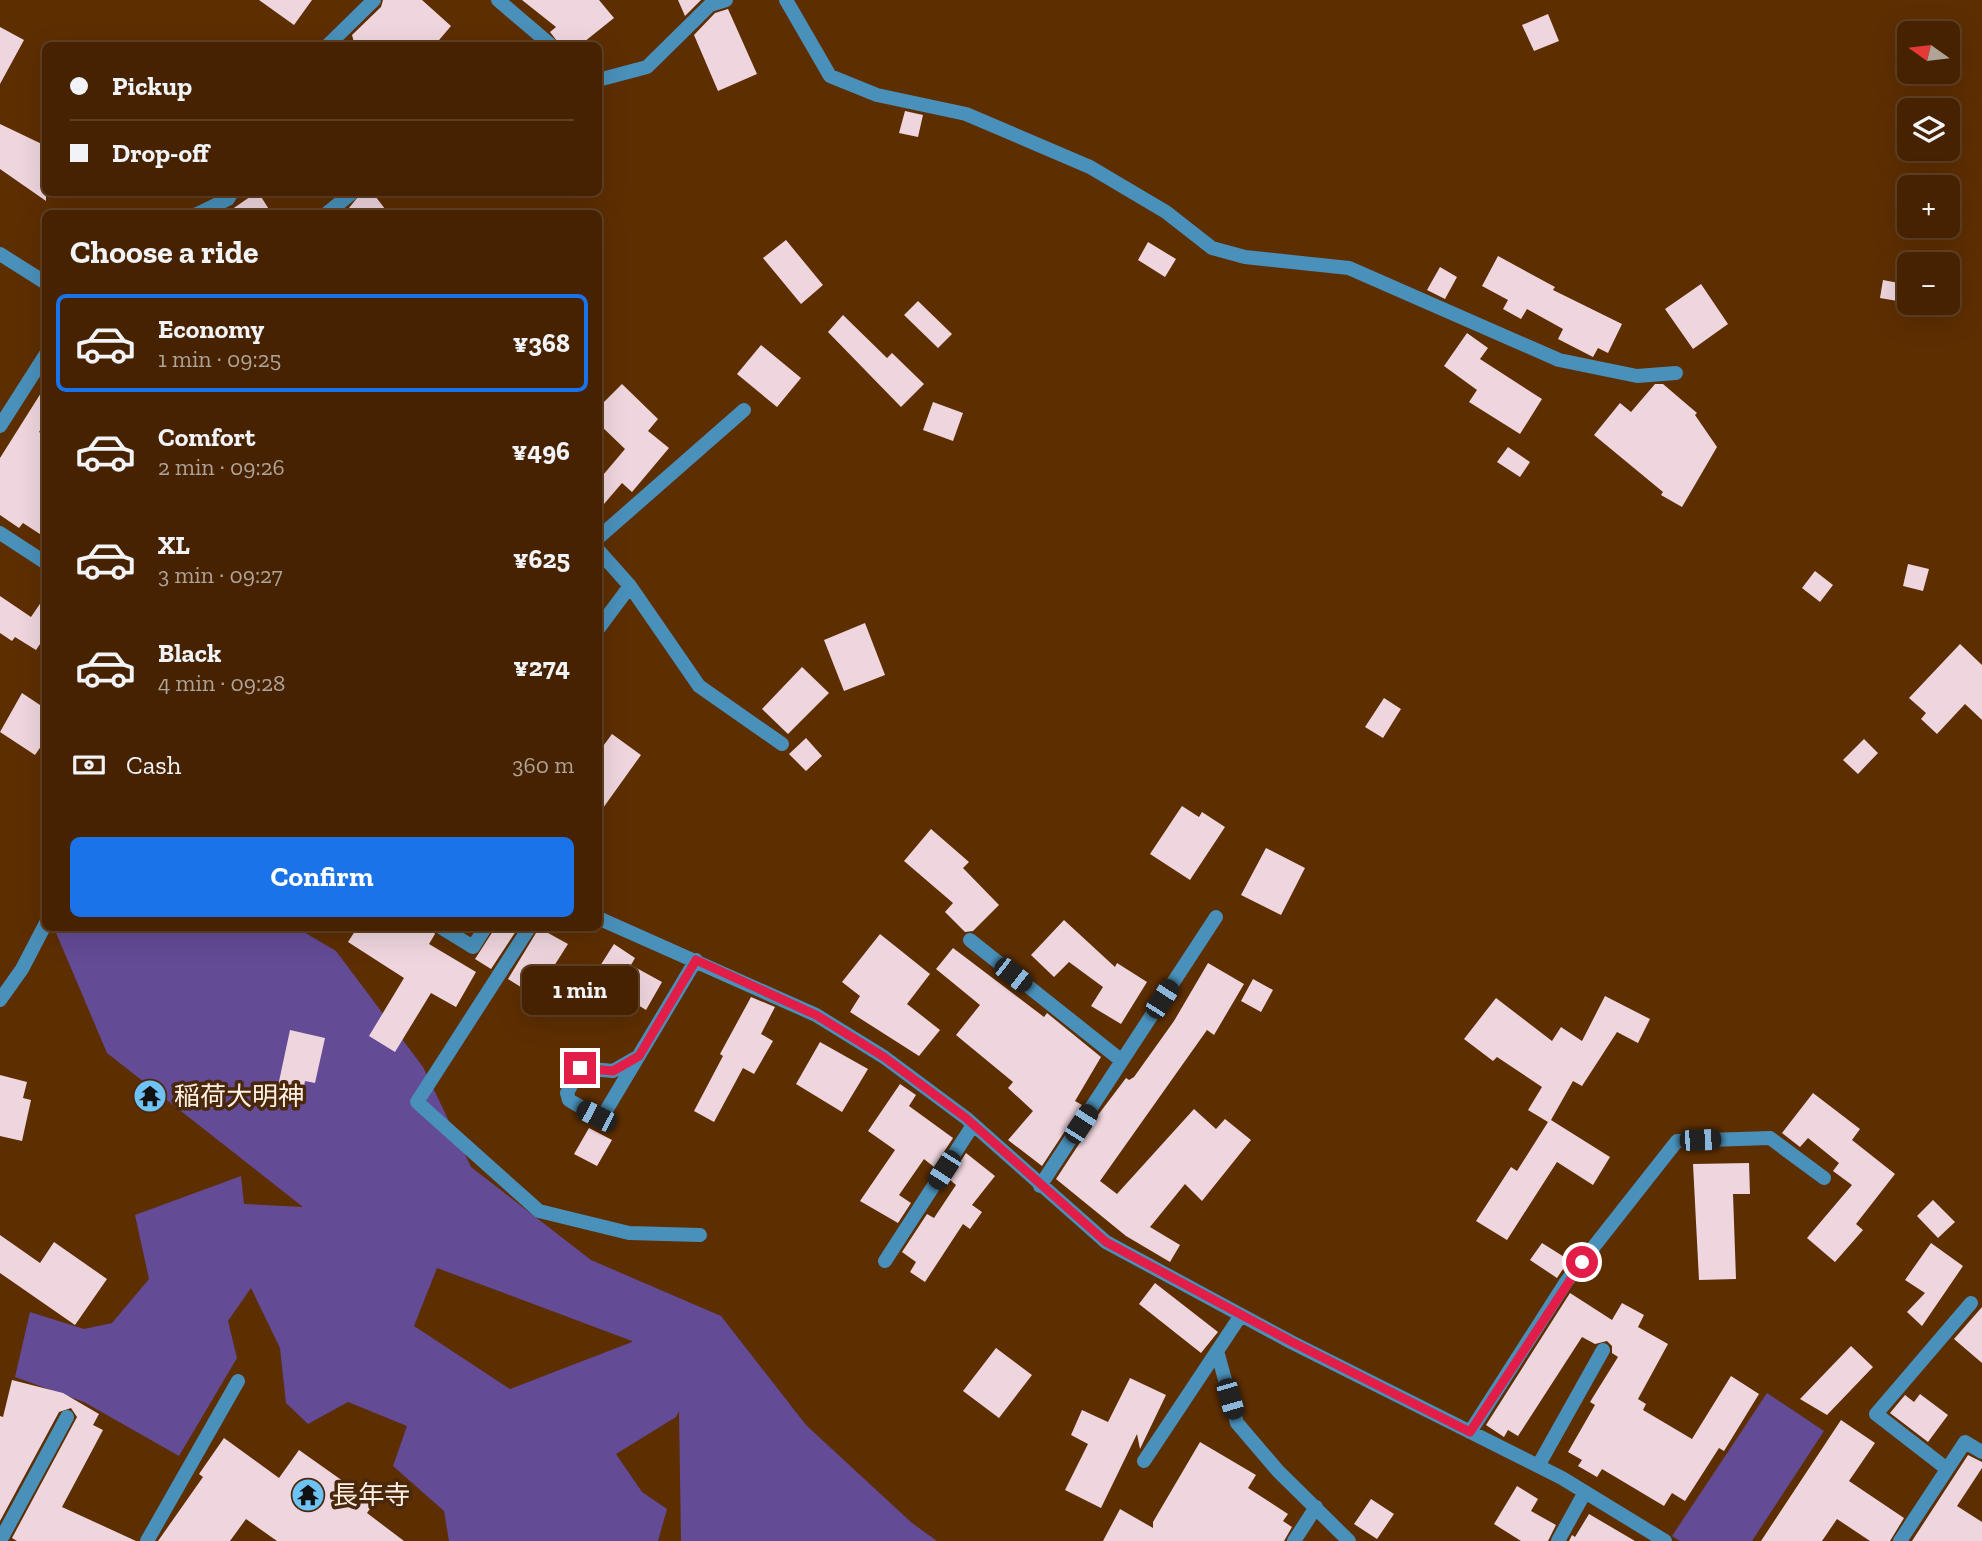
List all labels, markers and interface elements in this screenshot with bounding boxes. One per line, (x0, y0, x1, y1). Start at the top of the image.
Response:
north arrow (1897, 21, 1960, 84)
map controls (1897, 21, 1960, 315)
text: Pickup (112, 70, 192, 102)
button: layers (1897, 98, 1960, 161)
text: Drop-off (112, 137, 209, 169)
button: + (1897, 175, 1960, 238)
text: Choose a ride (70, 233, 258, 271)
button: − (1897, 252, 1960, 315)
icon: car (74, 312, 137, 375)
text: Economy (158, 313, 264, 345)
text: ¥368 (513, 327, 570, 359)
text: 1 min · 09:25 (158, 345, 281, 373)
icon: car (74, 420, 137, 483)
text: Comfort (158, 421, 255, 453)
text: ¥496 (512, 435, 570, 467)
text: 2 min · 09:26 (158, 453, 285, 481)
icon: car (74, 528, 137, 591)
text: XL (158, 529, 190, 561)
text: ¥625 (513, 543, 570, 575)
text: 3 min · 09:27 (158, 561, 283, 589)
icon: car (74, 636, 137, 699)
text: Black (158, 637, 221, 669)
text: ¥274 (513, 651, 570, 683)
text: 4 min · 09:28 (158, 669, 285, 697)
icon: cash (70, 746, 108, 784)
text: Cash (126, 749, 181, 781)
text: 360 m (512, 751, 574, 779)
button: Confirm (70, 837, 574, 917)
car (990, 954, 1037, 996)
callout: 1 min (522, 967, 638, 1016)
text: 1 min (553, 976, 607, 1004)
car (1142, 976, 1183, 1022)
route end (564, 1052, 596, 1084)
temple icon: 稲荷大明神 (131, 1077, 169, 1115)
place label: 稲荷大明神 (174, 1080, 304, 1112)
car (573, 1097, 620, 1135)
car (1061, 1101, 1102, 1147)
car (1679, 1129, 1722, 1151)
car (924, 1147, 965, 1193)
route start (1566, 1246, 1598, 1278)
car (1215, 1376, 1246, 1422)
temple icon: 長年寺 (289, 1476, 327, 1514)
place label: 長年寺 (332, 1479, 410, 1511)

